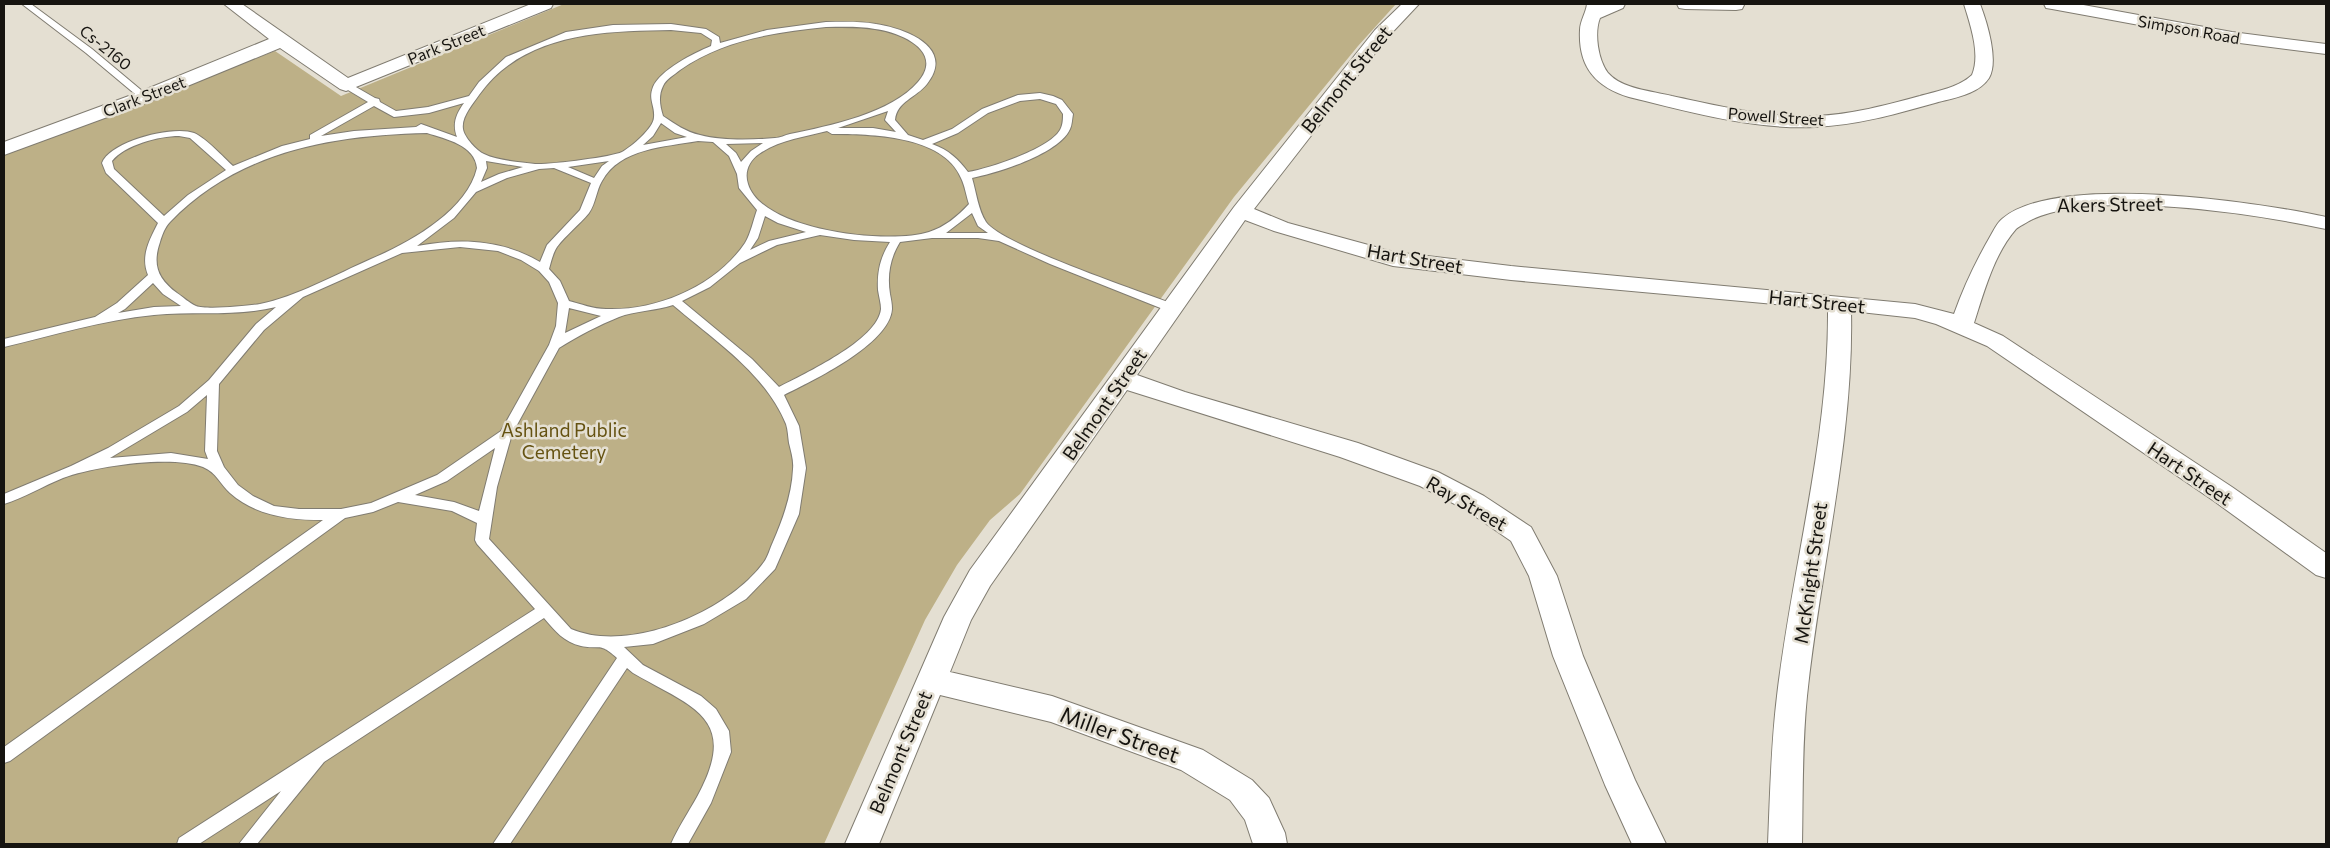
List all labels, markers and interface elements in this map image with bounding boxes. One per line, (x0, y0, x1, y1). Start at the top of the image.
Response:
street label: Simpson Road (2137, 11, 2241, 47)
street label: Cs-2160 (76, 20, 136, 74)
street label: Park Street (405, 20, 488, 68)
street label: Belmont Street (1296, 21, 1396, 137)
street label: Clark Street (100, 71, 188, 120)
street label: Powell Street (1727, 103, 1825, 129)
street label: Akers Street (2057, 192, 2164, 216)
street label: Hart Street (1365, 238, 1465, 278)
street label: Hart Street (1768, 284, 1867, 318)
street label: Belmont Street (1057, 344, 1151, 464)
park label: Ashland Public Cemetery (501, 418, 627, 463)
street label: Hart Street (2143, 436, 2237, 510)
street label: Ray Street (1422, 471, 1512, 535)
street label: McKnight Street (1789, 501, 1831, 645)
street label: Belmont Street (864, 687, 936, 817)
street label: Miller Street (1057, 700, 1183, 768)

